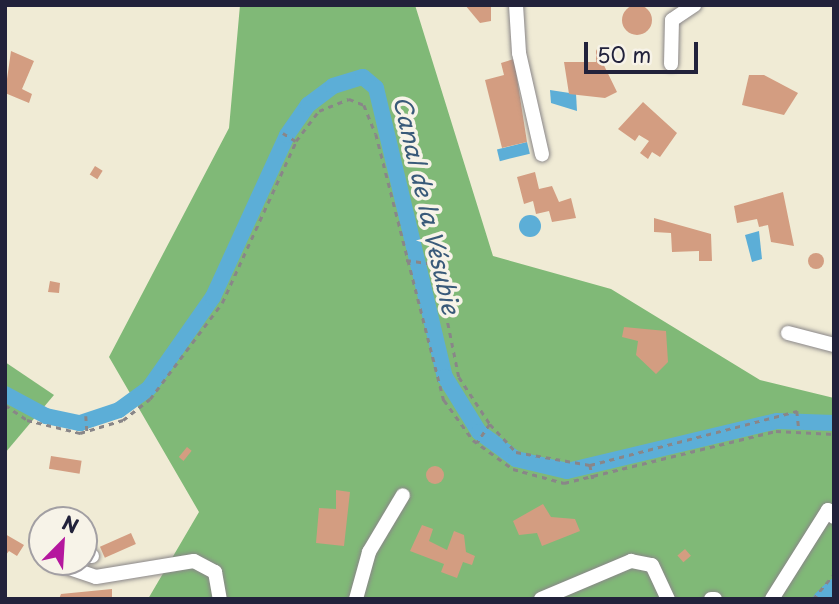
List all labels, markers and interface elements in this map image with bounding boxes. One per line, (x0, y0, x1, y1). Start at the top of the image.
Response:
scale bar (587, 28, 701, 72)
text: 50 m (597, 38, 651, 70)
water label: Canal de la Vésubie (387, 91, 467, 319)
north arrow (28, 506, 98, 576)
text: N (58, 508, 83, 539)

